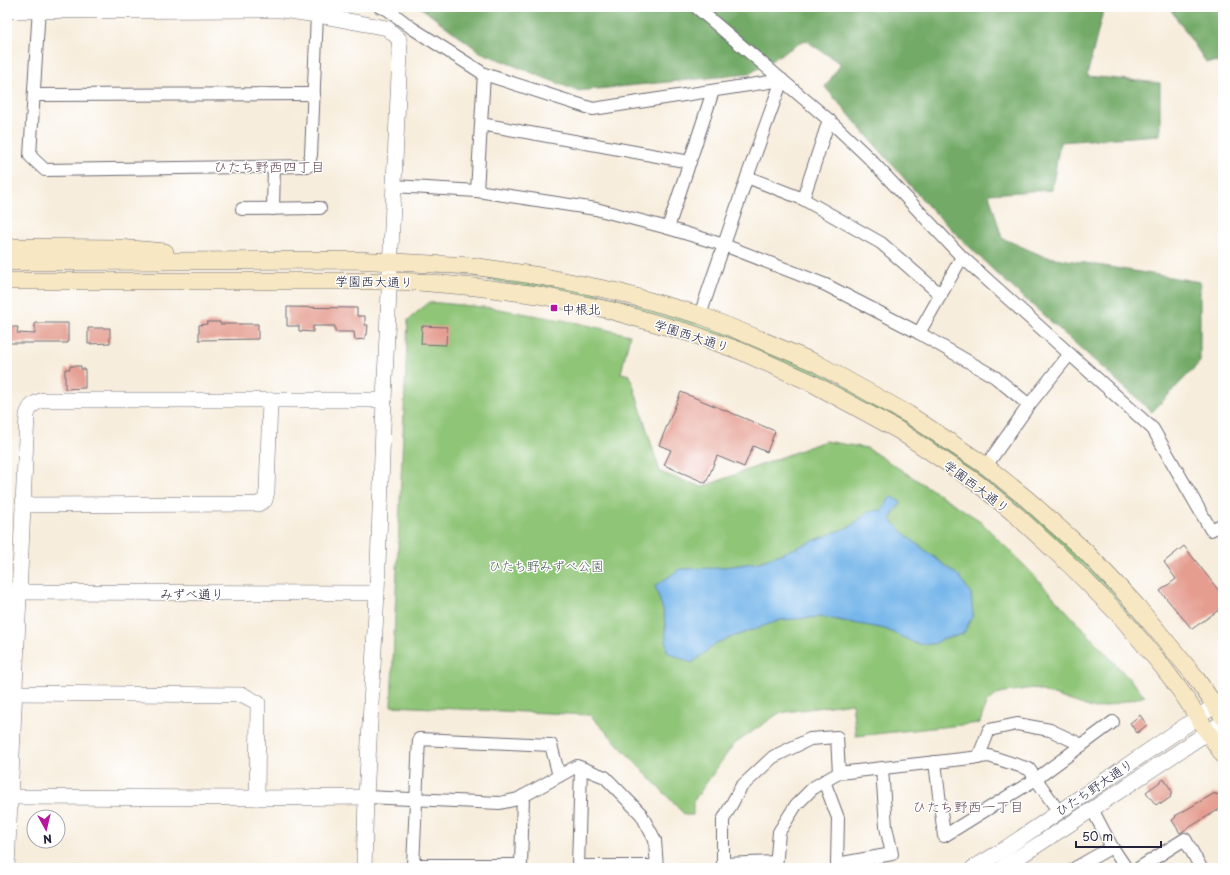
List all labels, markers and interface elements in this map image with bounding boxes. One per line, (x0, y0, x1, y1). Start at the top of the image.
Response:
district label: ひたち野西四丁目 (213, 156, 325, 177)
street label: 学園西大通り (335, 271, 413, 291)
place label: 中根北 (562, 299, 601, 318)
marker: 中根北 (549, 303, 559, 313)
street label: 学園西大通り (652, 314, 732, 356)
street label: 学園西大通り (940, 455, 1014, 517)
park label: ひたち野みずべ公園 (488, 556, 604, 575)
street label: みずべ通り (160, 584, 224, 603)
street label: ひたち野大通り (1051, 754, 1137, 820)
district label: ひたち野西一丁目 (912, 796, 1024, 817)
north arrow (26, 809, 66, 849)
scale bar (1076, 823, 1161, 849)
text: 50 m (1082, 827, 1113, 845)
text: N (42, 830, 53, 848)

